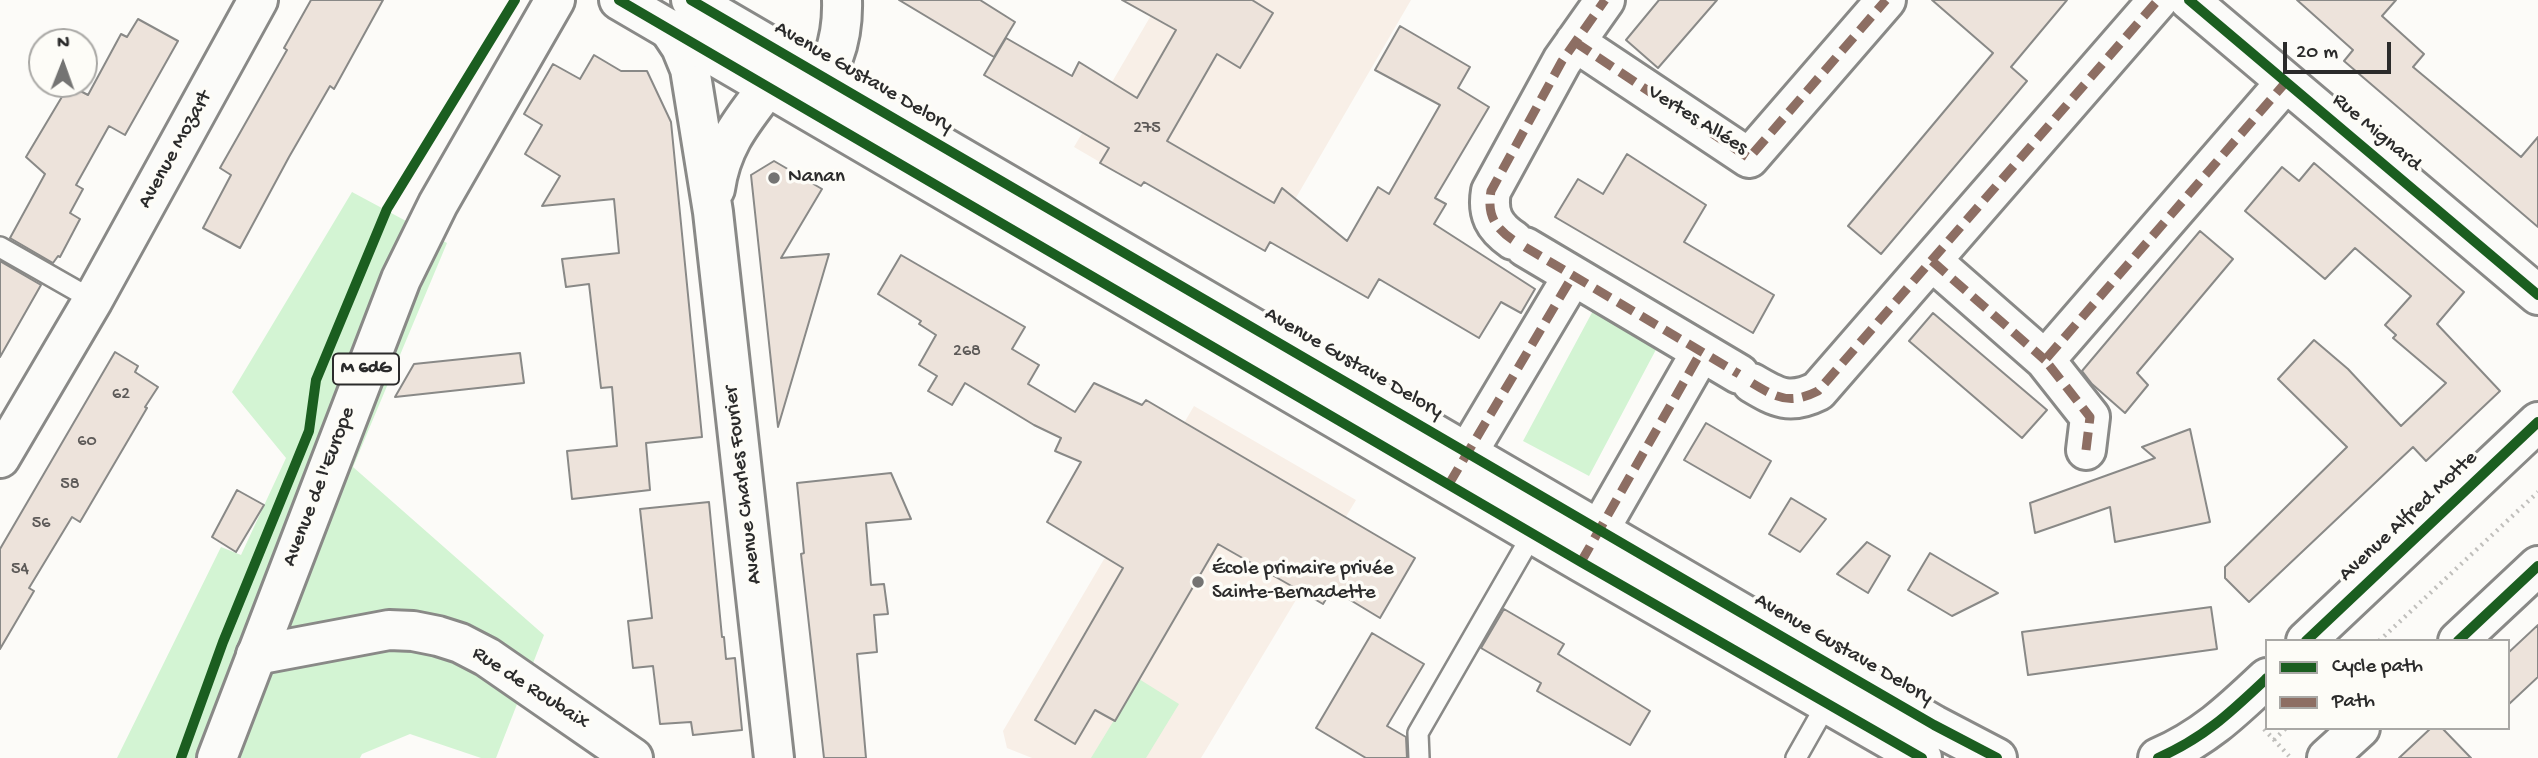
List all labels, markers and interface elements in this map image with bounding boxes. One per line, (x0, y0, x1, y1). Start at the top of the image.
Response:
street label: Avenue Gustave Delory (769, 17, 957, 139)
north arrow (28, 28, 98, 98)
scale bar (2286, 28, 2394, 72)
text: N (57, 32, 70, 55)
text: 20 m (2296, 41, 2338, 66)
street label: Vertes Allées (1642, 80, 1752, 162)
street label: Avenue Mozart (133, 87, 219, 213)
street label: Rue Mignard (2326, 88, 2426, 178)
house number: 275 (1133, 118, 1161, 140)
place label: Nanan (788, 165, 845, 191)
marker: Nanan (766, 170, 782, 186)
street label: Avenue Gustave Delory (1259, 303, 1447, 425)
house number: 268 (953, 341, 981, 363)
road number: M 6dG (333, 354, 399, 384)
house number: 62 (112, 384, 130, 406)
street label: Avenue Charles Fourier (719, 384, 769, 586)
street label: Avenue de l'Europe (278, 404, 362, 570)
house number: 60 (77, 431, 97, 453)
street label: Avenue Alfred Motte (2334, 446, 2484, 588)
house number: 58 (60, 474, 80, 496)
house number: 56 (32, 513, 50, 535)
place label: École primaire privée Sainte-Bernadette (1212, 557, 1394, 607)
house number: 54 (11, 559, 29, 581)
marker: École primaire privée Sainte-Bernadette (1190, 574, 1206, 590)
street label: Avenue Gustave Delory (1749, 589, 1937, 711)
legend (2265, 639, 2510, 730)
street label: Rue de Roubaix (467, 642, 593, 736)
text: Cycle path (2332, 655, 2423, 680)
text: Path (2332, 690, 2375, 715)

